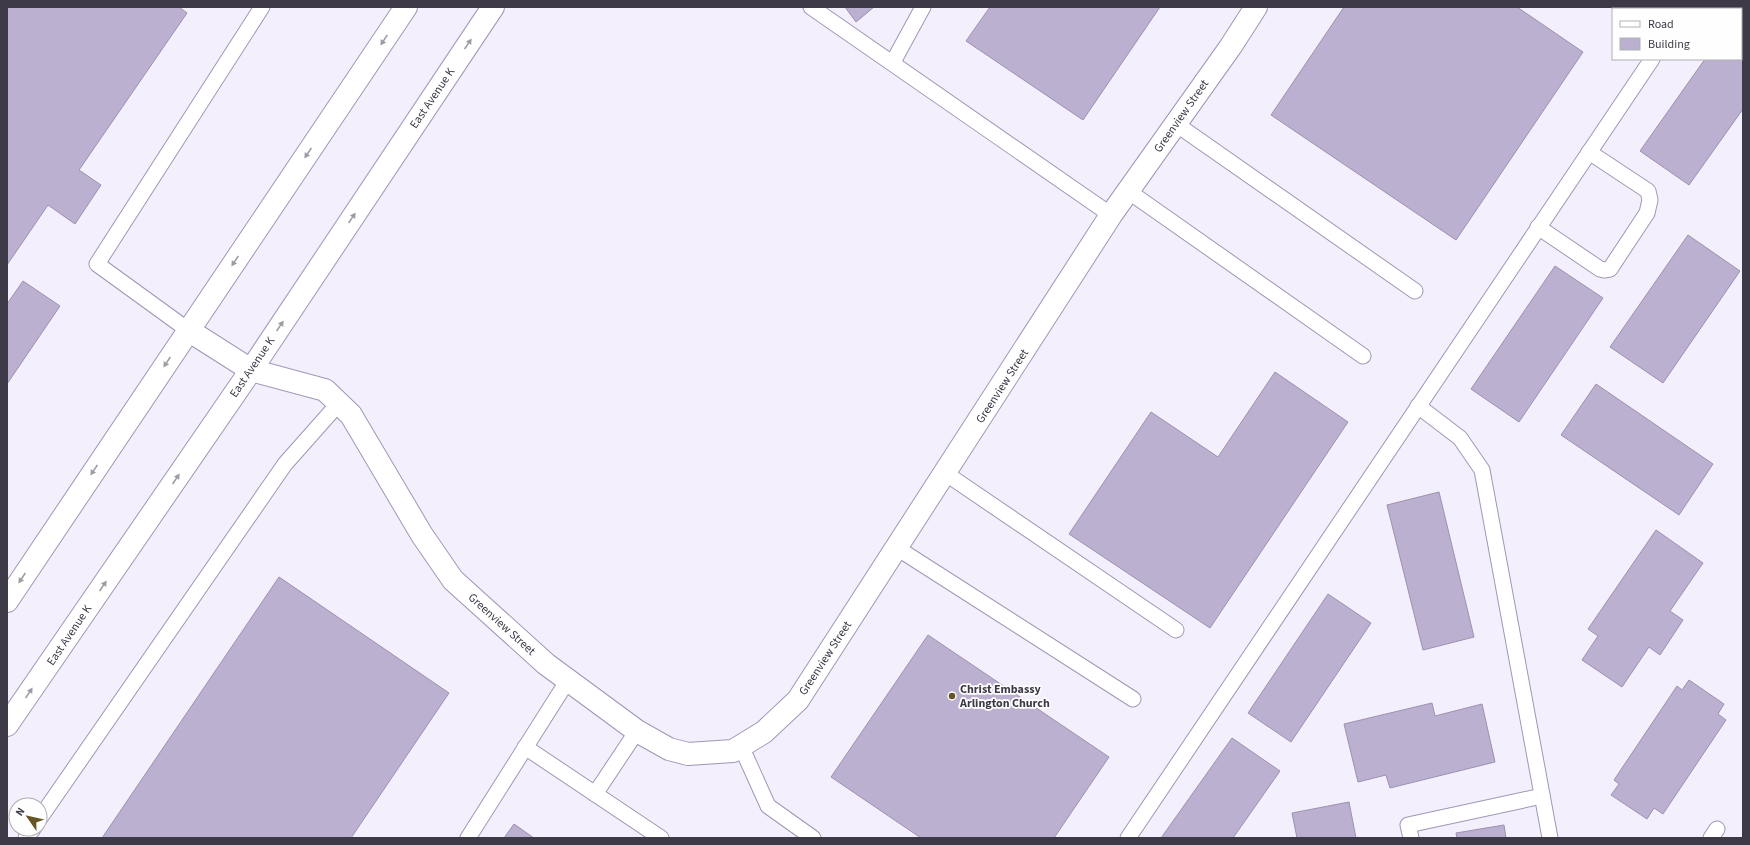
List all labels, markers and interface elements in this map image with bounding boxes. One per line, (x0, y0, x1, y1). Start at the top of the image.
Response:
legend (1612, 8, 1742, 60)
text: Road (1648, 16, 1674, 33)
one-way arrow (381, 34, 388, 46)
text: Building (1648, 36, 1690, 53)
one-way arrow (464, 39, 472, 49)
street label: East Avenue K (406, 64, 459, 132)
street label: Greenview Street (1150, 76, 1213, 156)
one-way arrow (304, 148, 312, 159)
one-way arrow (348, 213, 356, 223)
one-way arrow (231, 256, 239, 266)
one-way arrow (276, 321, 284, 331)
street label: East Avenue K (226, 333, 279, 401)
street label: Greenview Street (972, 346, 1033, 427)
one-way arrow (163, 357, 171, 367)
one-way arrow (91, 464, 98, 476)
one-way arrow (172, 473, 180, 484)
one-way arrow (18, 573, 26, 583)
one-way arrow (99, 580, 107, 591)
street label: Greenview Street (464, 589, 539, 659)
street label: East Avenue K (43, 601, 96, 669)
street label: Greenview Street (795, 618, 856, 699)
place label: Christ Embassy Arlington Church (959, 681, 1050, 712)
one-way arrow (25, 688, 33, 698)
marker: Christ Embassy Arlington Church (947, 691, 957, 701)
north arrow (8, 797, 48, 837)
text: N (12, 804, 28, 819)

